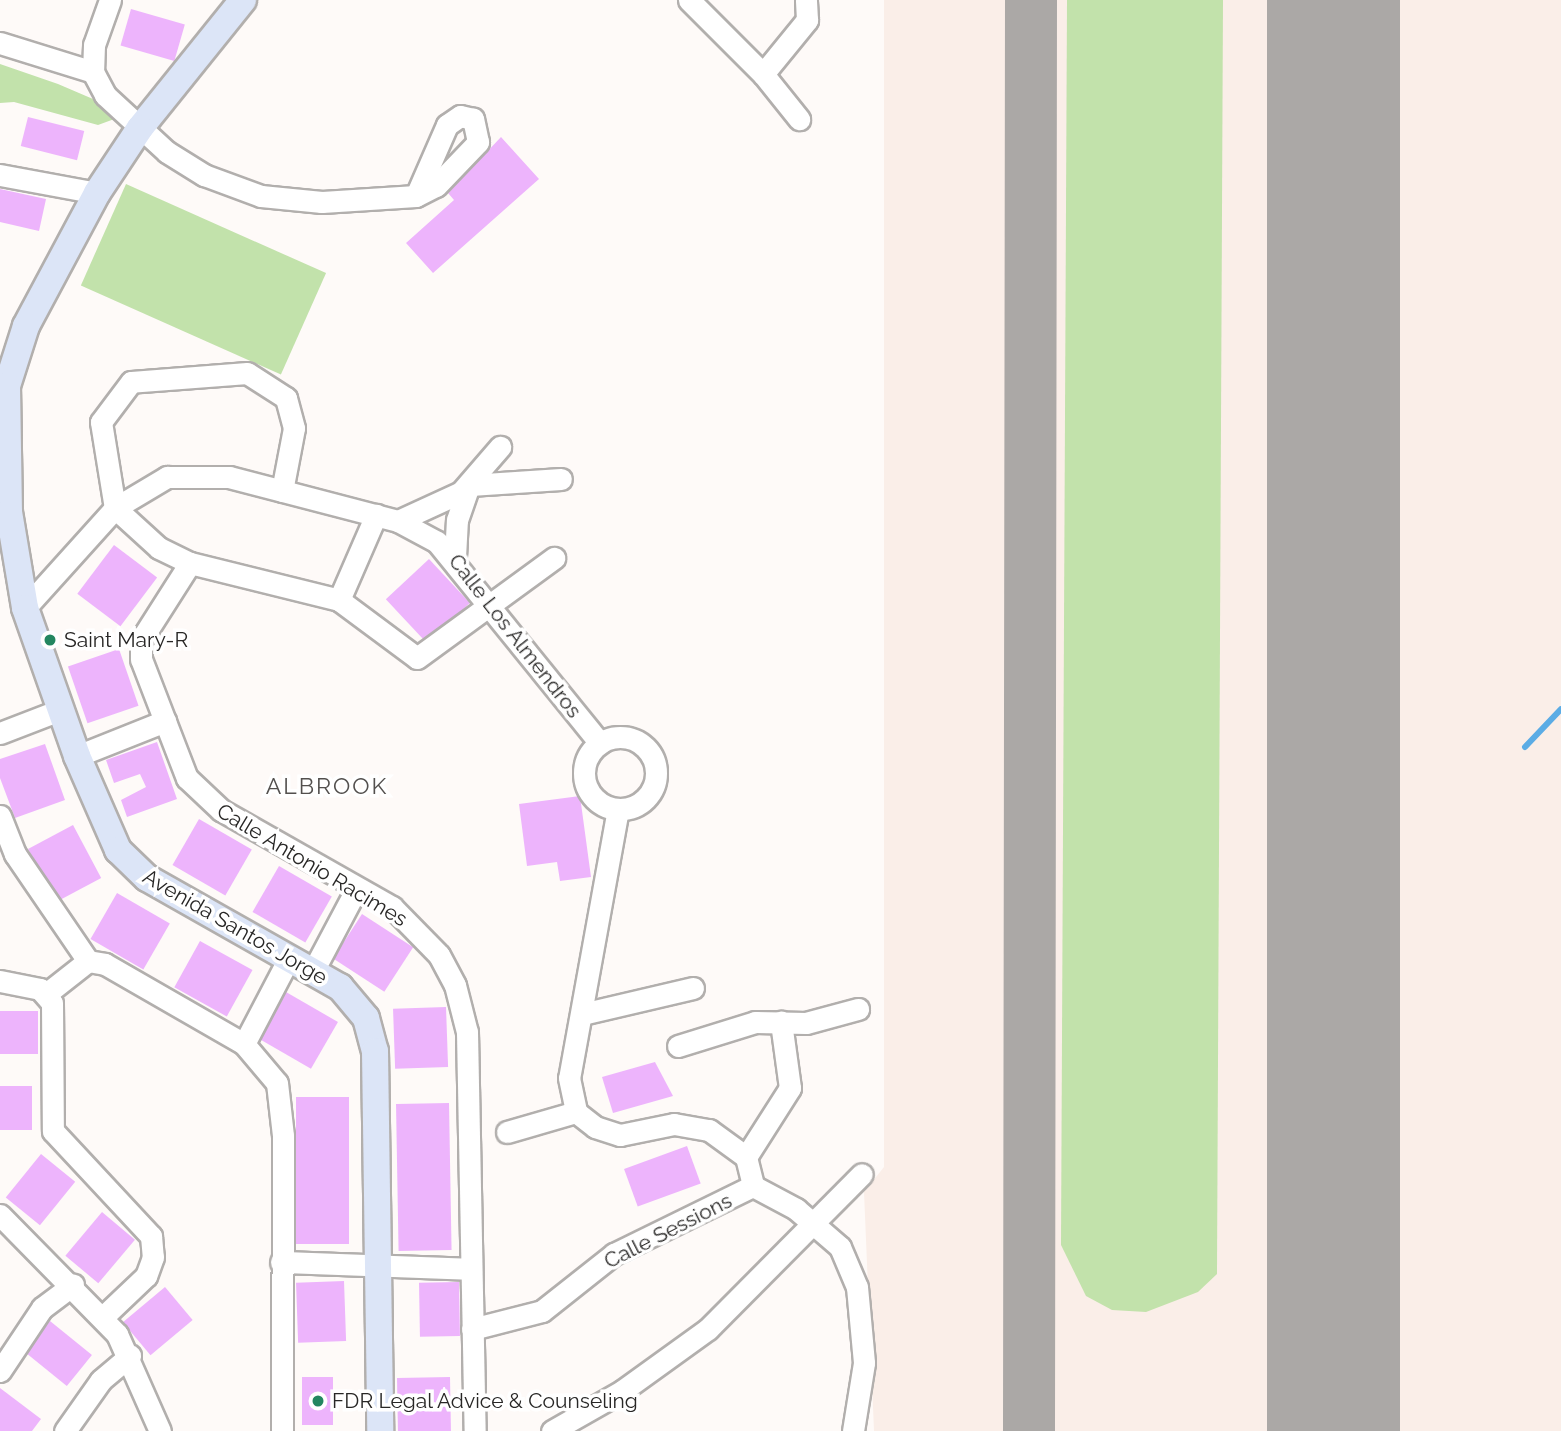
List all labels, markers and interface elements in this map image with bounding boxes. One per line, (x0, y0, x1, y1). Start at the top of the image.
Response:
street label: Calle Los Almendros (443, 549, 587, 723)
place label: Saint Mary-R (64, 627, 188, 653)
marker: Saint Mary-R (42, 632, 58, 648)
district label: ALBROOK (267, 772, 387, 800)
street label: Calle Antonio Racimes (212, 798, 412, 932)
street label: Avenida Santos Jorge (138, 864, 332, 990)
street label: Calle Sessions (600, 1188, 736, 1274)
place label: FDR Legal Advice & Counseling (332, 1388, 639, 1414)
marker: FDR Legal Advice & Counseling (310, 1393, 326, 1409)

